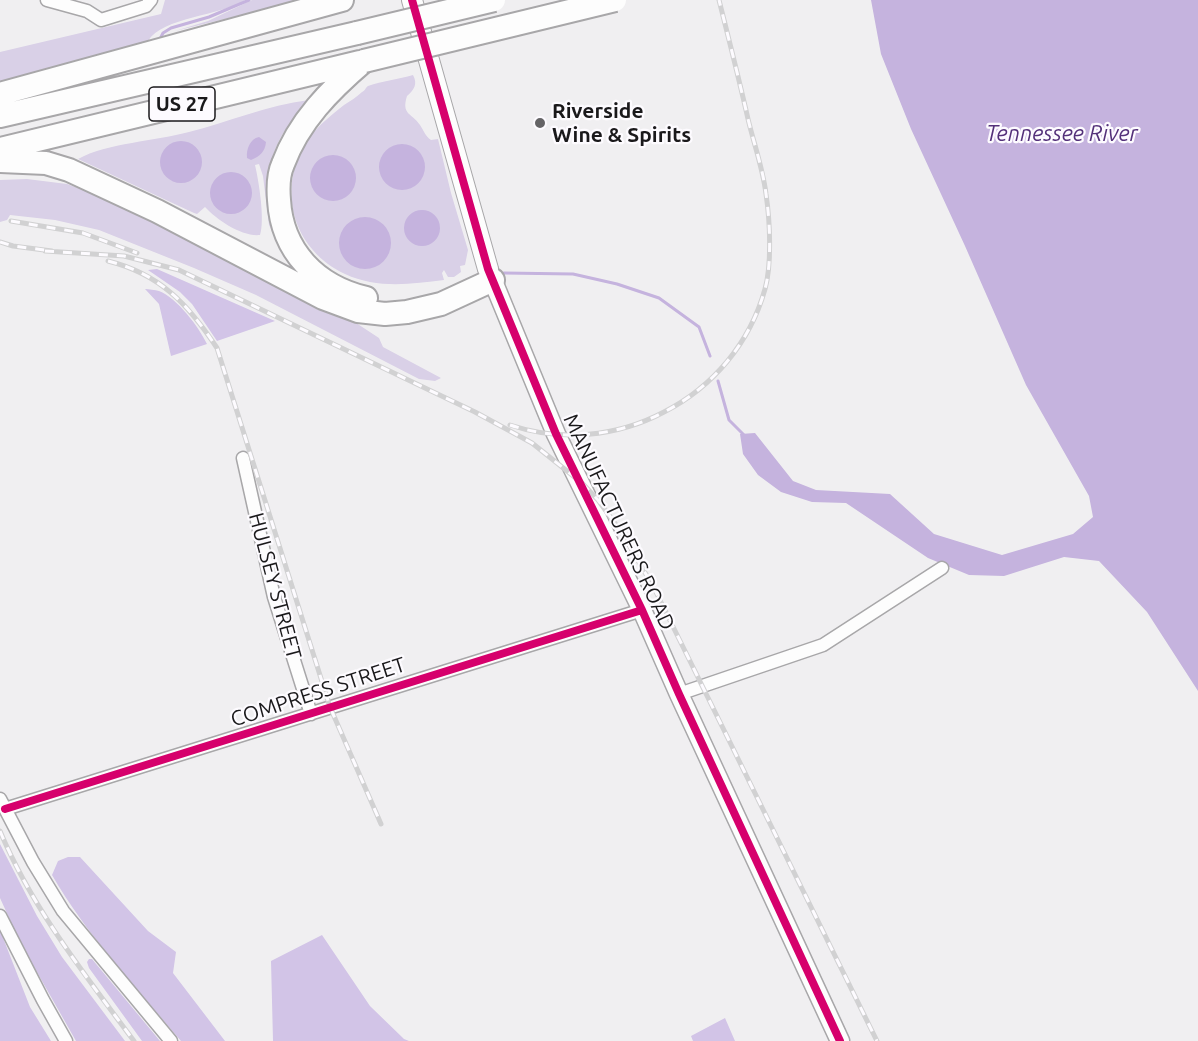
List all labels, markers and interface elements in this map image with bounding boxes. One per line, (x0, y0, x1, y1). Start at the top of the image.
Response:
road number: US 27 (149, 87, 215, 121)
place label: Riverside Wine & Spirits (552, 98, 691, 148)
marker: Riverside Wine & Spirits (533, 116, 547, 130)
water label: Tennessee River (986, 121, 1138, 147)
street label: MANUFACTURERS ROAD (558, 410, 680, 634)
street label: HULSEY STREET (243, 510, 307, 662)
street label: COMPRESS STREET (227, 652, 409, 732)

